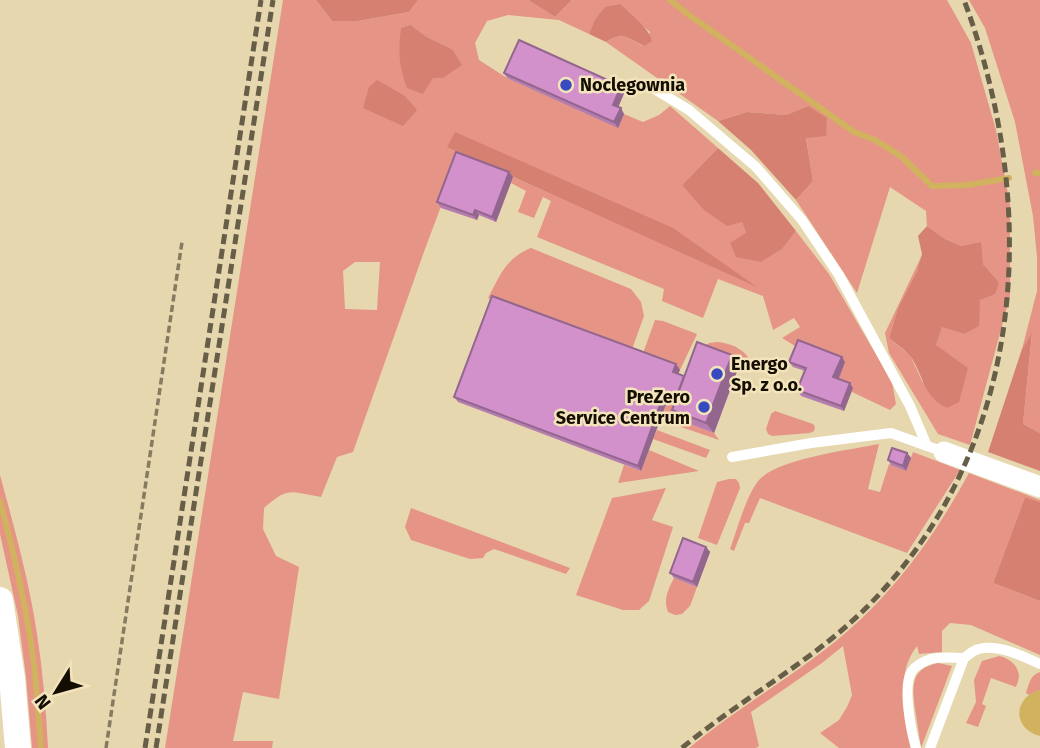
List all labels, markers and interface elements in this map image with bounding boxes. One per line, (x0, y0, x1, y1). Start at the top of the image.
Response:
place label: Noclegownia (580, 74, 685, 96)
marker: Noclegownia (558, 77, 574, 93)
place label: Energo Sp. z o.o. (731, 353, 802, 396)
marker: Energo Sp. z o.o. (709, 366, 725, 382)
place label: PreZero Service Centrum (556, 386, 690, 429)
marker: PreZero Service Centrum (696, 399, 712, 415)
north arrow (21, 657, 91, 727)
text: N (30, 690, 56, 714)

